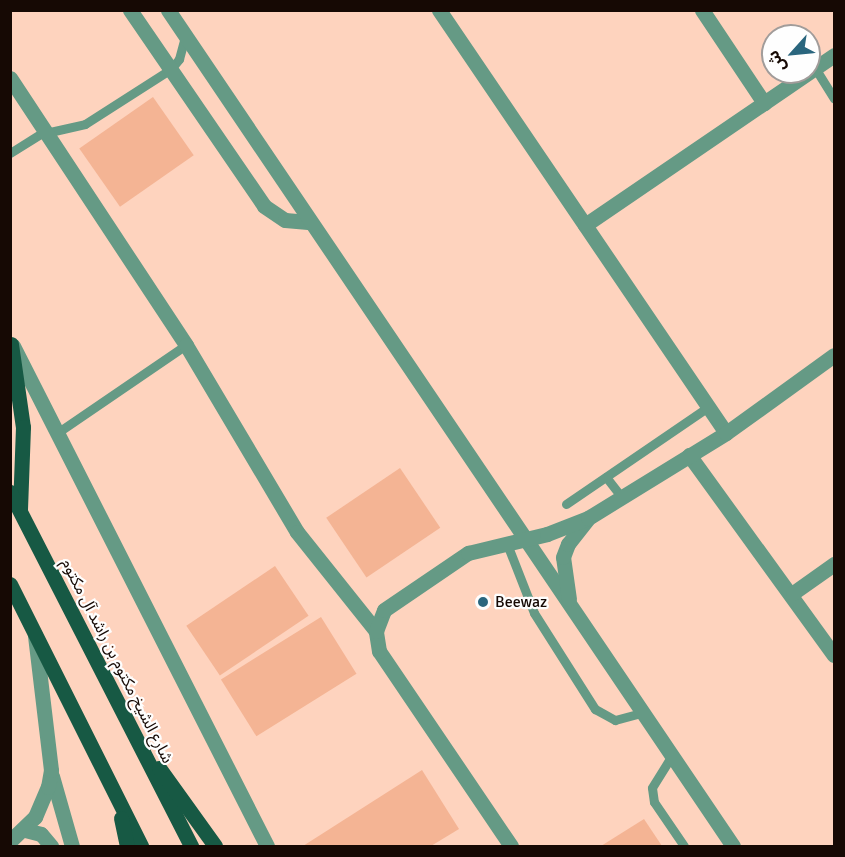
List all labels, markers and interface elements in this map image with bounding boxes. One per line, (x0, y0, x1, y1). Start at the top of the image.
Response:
north arrow (761, 24, 821, 84)
text: ش (763, 47, 791, 76)
street label: شارع الشيخ مكتوم بن راشد آل مكتوم (57, 556, 177, 766)
place label: Beewaz (495, 592, 547, 612)
marker: Beewaz (476, 595, 490, 609)

